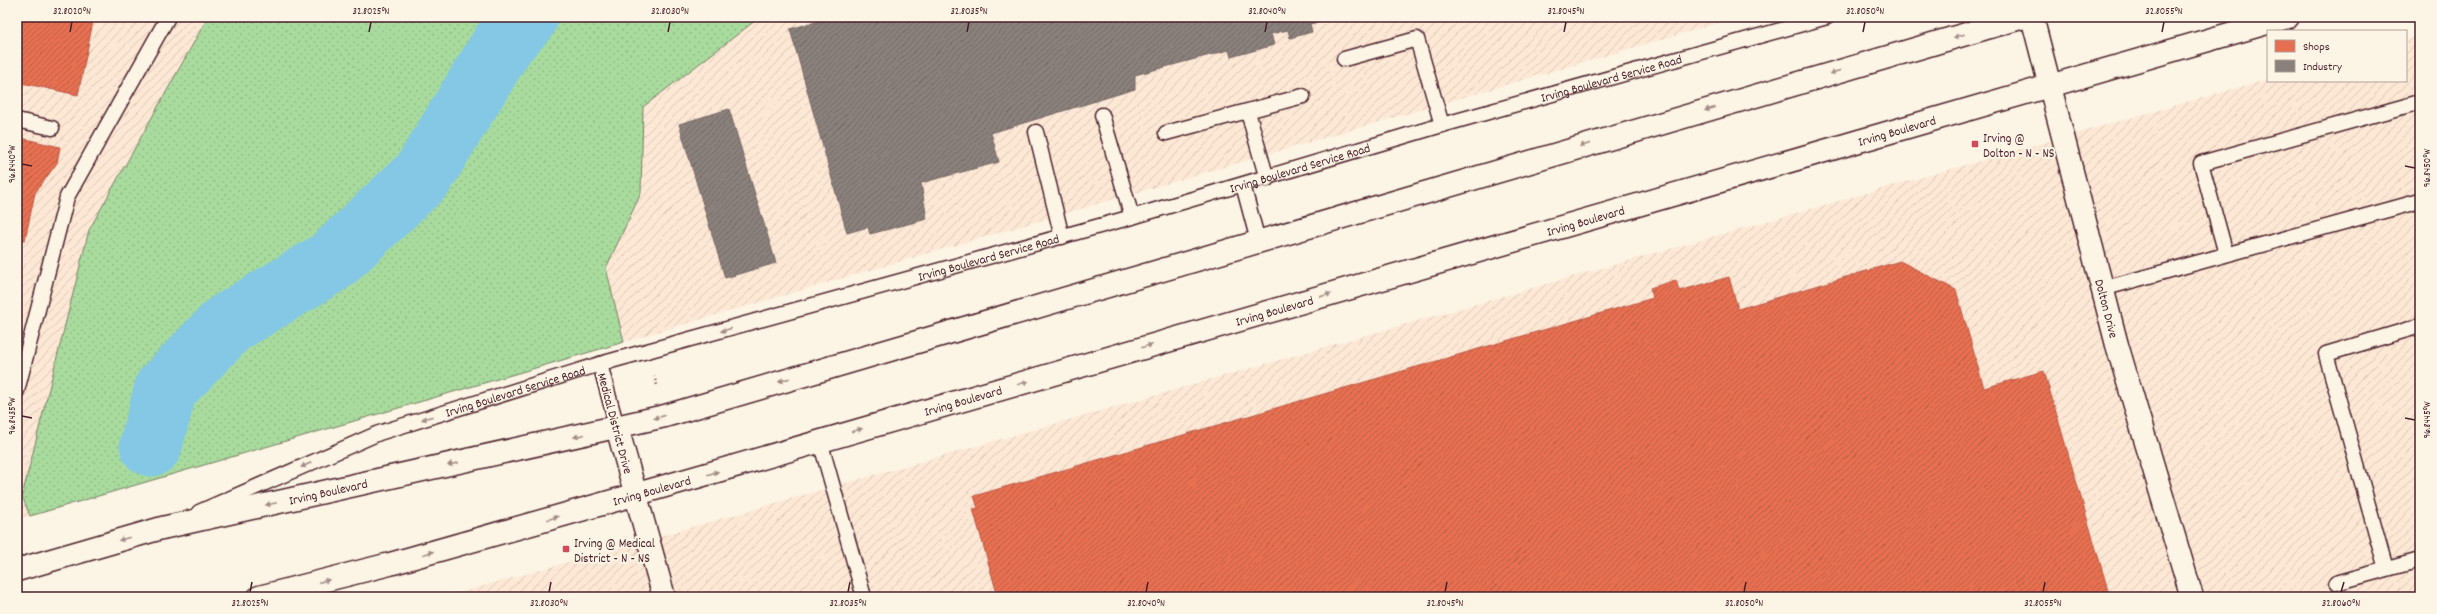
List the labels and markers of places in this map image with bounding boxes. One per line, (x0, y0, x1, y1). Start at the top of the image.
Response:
place label: Irving @ Dolton - N - NS (1983, 130, 2055, 164)
marker: Irving @ Dolton - N - NS (1970, 139, 1980, 149)
place label: Irving @ Medical District - N - NS (574, 535, 655, 569)
marker: Irving @ Medical District - N - NS (561, 544, 571, 554)

